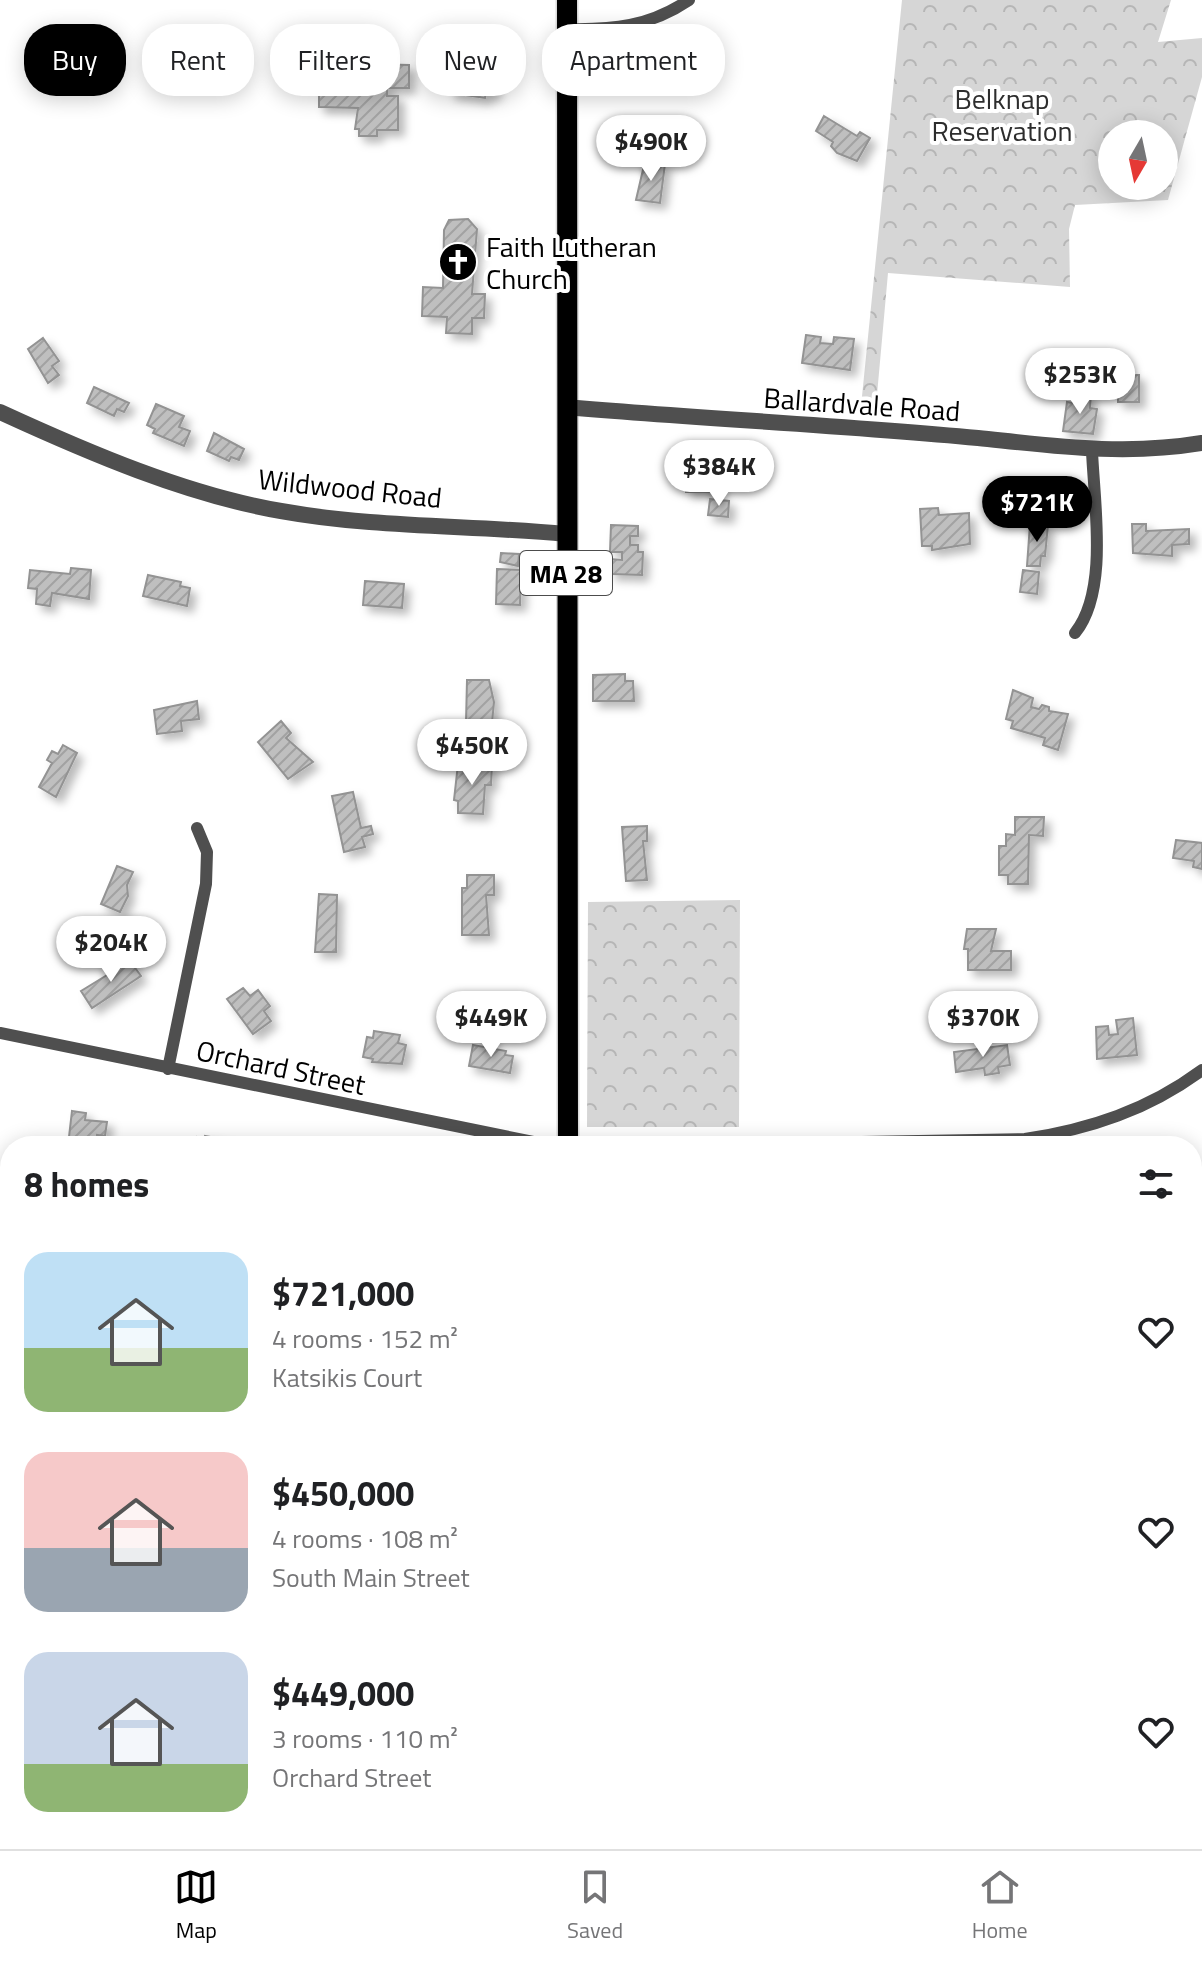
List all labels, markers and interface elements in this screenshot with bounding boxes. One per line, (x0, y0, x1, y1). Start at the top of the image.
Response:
chip: Buy (24, 24, 126, 96)
chip: Rent (142, 24, 254, 96)
chip: Filters (270, 24, 400, 96)
chip: New (416, 24, 526, 96)
chip: Apartment (542, 24, 725, 96)
park label: Belknap Reservation (931, 77, 1073, 152)
pin: $490K (595, 115, 707, 183)
north arrow (1098, 120, 1178, 200)
map controls (1098, 120, 1178, 200)
text: $490K (614, 121, 688, 160)
place label: Faith Lutheran Church (486, 225, 657, 300)
church icon: Faith Lutheran Church (437, 241, 479, 283)
pin: $253K (1024, 348, 1136, 416)
text: $253K (1043, 354, 1117, 393)
street label: Ballardvale Road (762, 376, 962, 432)
pin: $384K (663, 440, 775, 508)
text: $384K (682, 446, 756, 485)
street label: Wildwood Road (256, 457, 444, 519)
pin: $721K (981, 476, 1093, 544)
text: $721K (1000, 482, 1074, 521)
road number: MA 28 (520, 551, 612, 595)
pin: $450K (416, 719, 528, 787)
text: $450K (435, 725, 509, 764)
pin: $204K (55, 916, 167, 984)
text: $204K (74, 922, 148, 961)
pin: $449K (435, 991, 547, 1059)
pin: $370K (927, 991, 1039, 1059)
text: $449K (454, 997, 528, 1036)
text: $370K (946, 997, 1020, 1036)
street label: Orchard Street (193, 1028, 370, 1106)
text: 8 homes (24, 1158, 149, 1210)
icon: filters (1134, 1162, 1178, 1206)
text: $721,000 (272, 1267, 414, 1319)
icon: home (88, 1284, 184, 1380)
icon: heart (1134, 1310, 1178, 1354)
text: 4 rooms · 152 m² (272, 1319, 458, 1358)
text: Katsikis Court (272, 1358, 422, 1397)
text: $450,000 (272, 1467, 414, 1519)
icon: home (88, 1484, 184, 1580)
icon: heart (1134, 1510, 1178, 1554)
text: 4 rooms · 108 m² (272, 1519, 458, 1558)
text: South Main Street (272, 1558, 470, 1597)
text: $449,000 (272, 1667, 414, 1719)
icon: home (88, 1684, 184, 1780)
icon: heart (1134, 1710, 1178, 1754)
text: 3 rooms · 110 m² (272, 1719, 458, 1758)
text: Orchard Street (272, 1758, 431, 1797)
tab: Map (174, 1865, 218, 1947)
tab: Saved (567, 1865, 623, 1947)
tab: Home (972, 1865, 1028, 1947)

